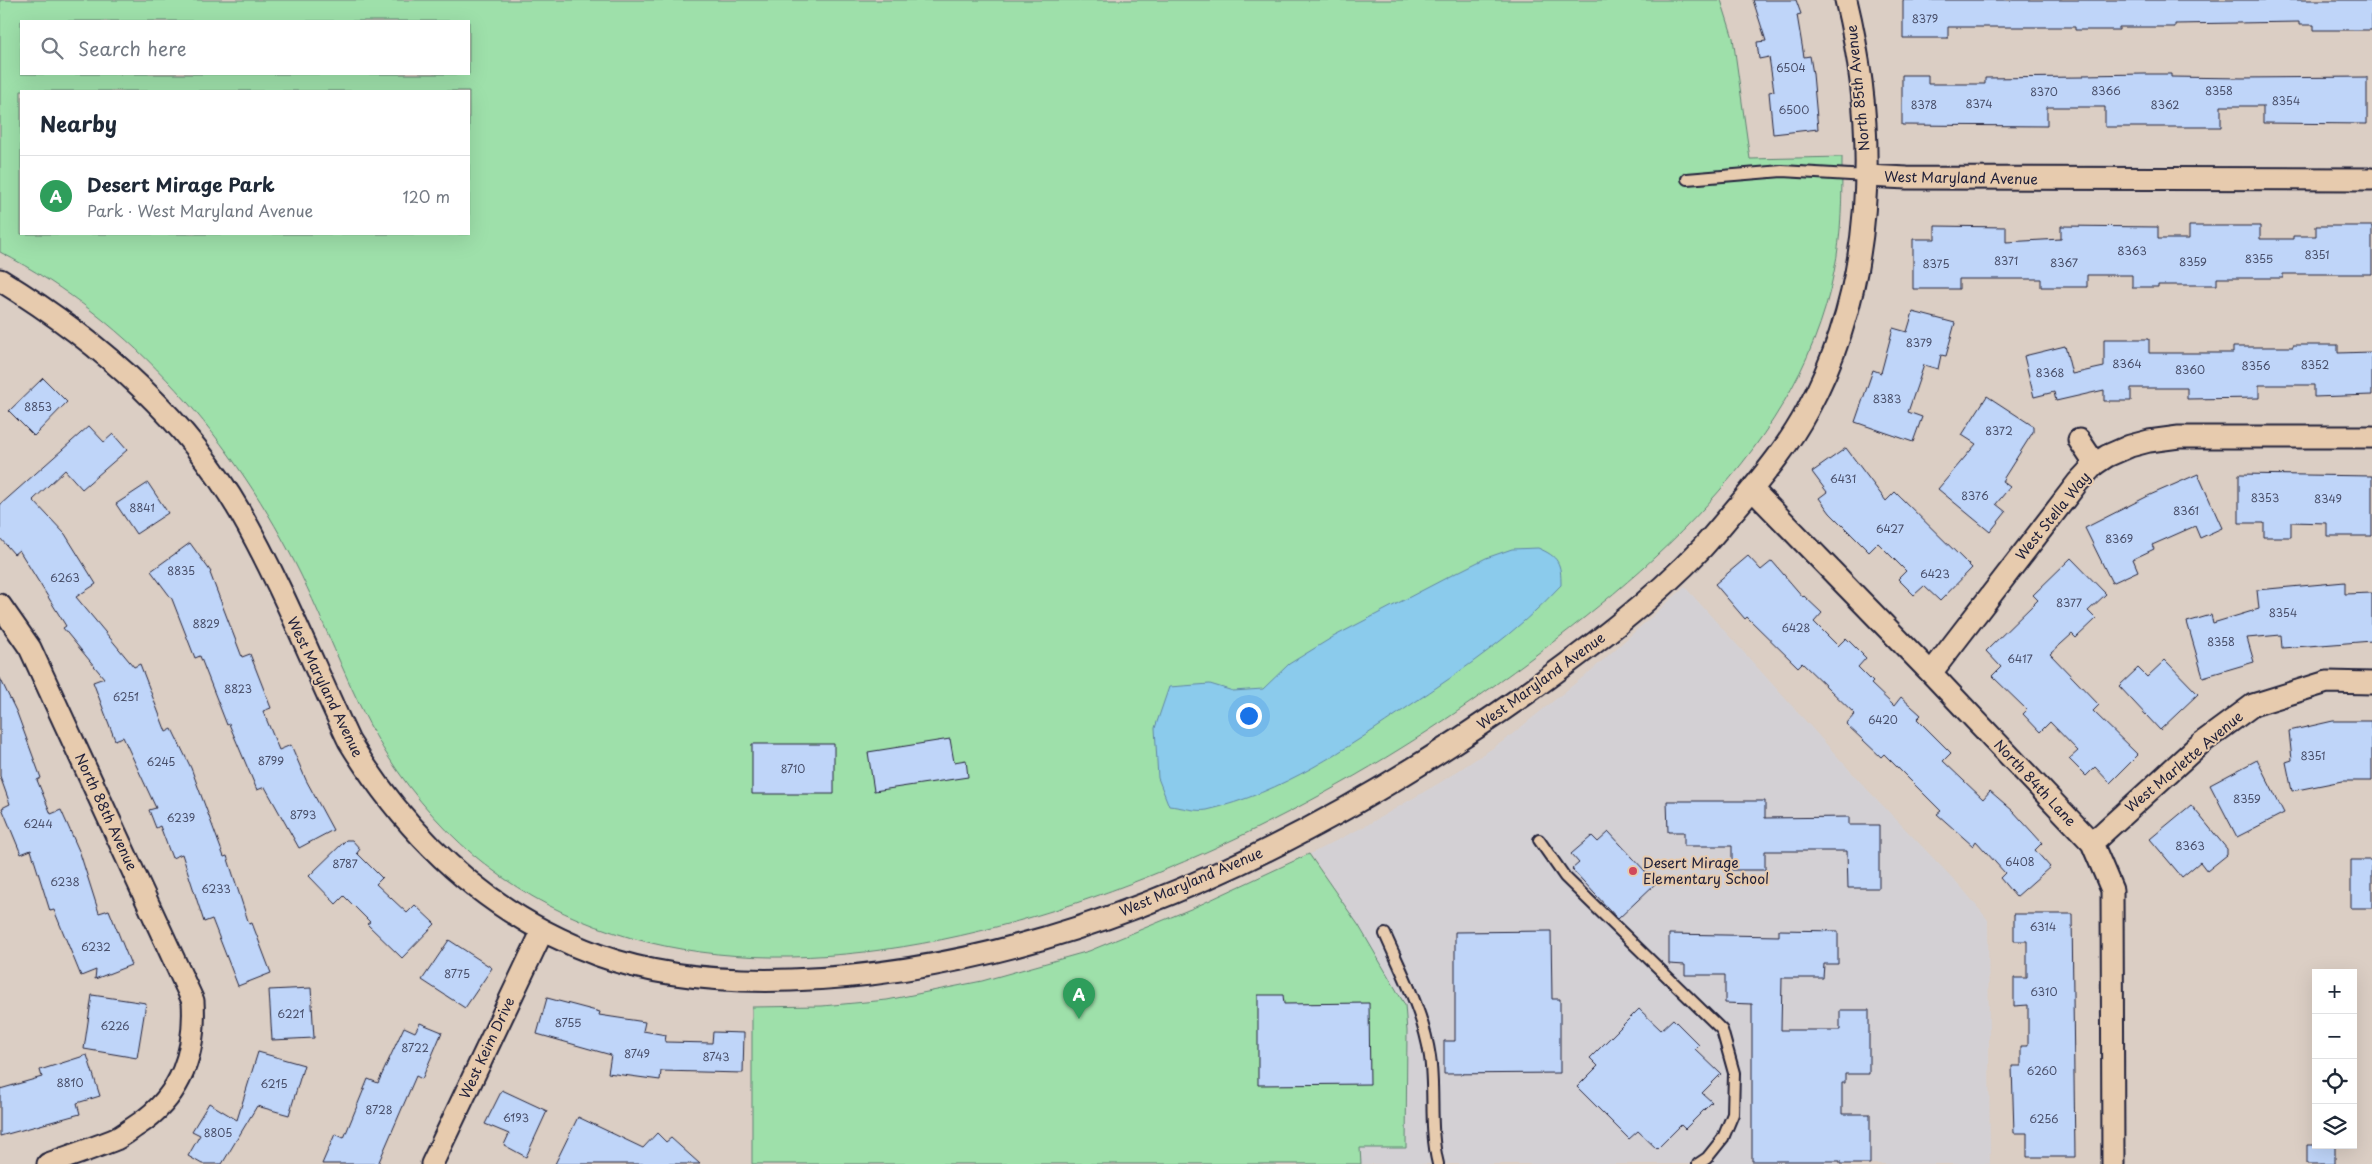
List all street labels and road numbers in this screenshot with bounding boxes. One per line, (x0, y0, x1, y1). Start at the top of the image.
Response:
street label: North 85th Avenue (1840, 24, 1875, 152)
street label: West Maryland Avenue (1884, 166, 2038, 189)
street label: West Stella Way (2010, 467, 2095, 565)
street label: West Maryland Avenue (282, 613, 369, 761)
street label: West Maryland Avenue (1472, 627, 1609, 734)
street label: West Marlette Avenue (2120, 706, 2247, 817)
street label: North 84th Lane (1989, 734, 2081, 831)
street label: North 88th Avenue (70, 750, 143, 874)
street label: West Maryland Avenue (1116, 842, 1266, 921)
street label: West Keim Drive (454, 993, 519, 1102)

